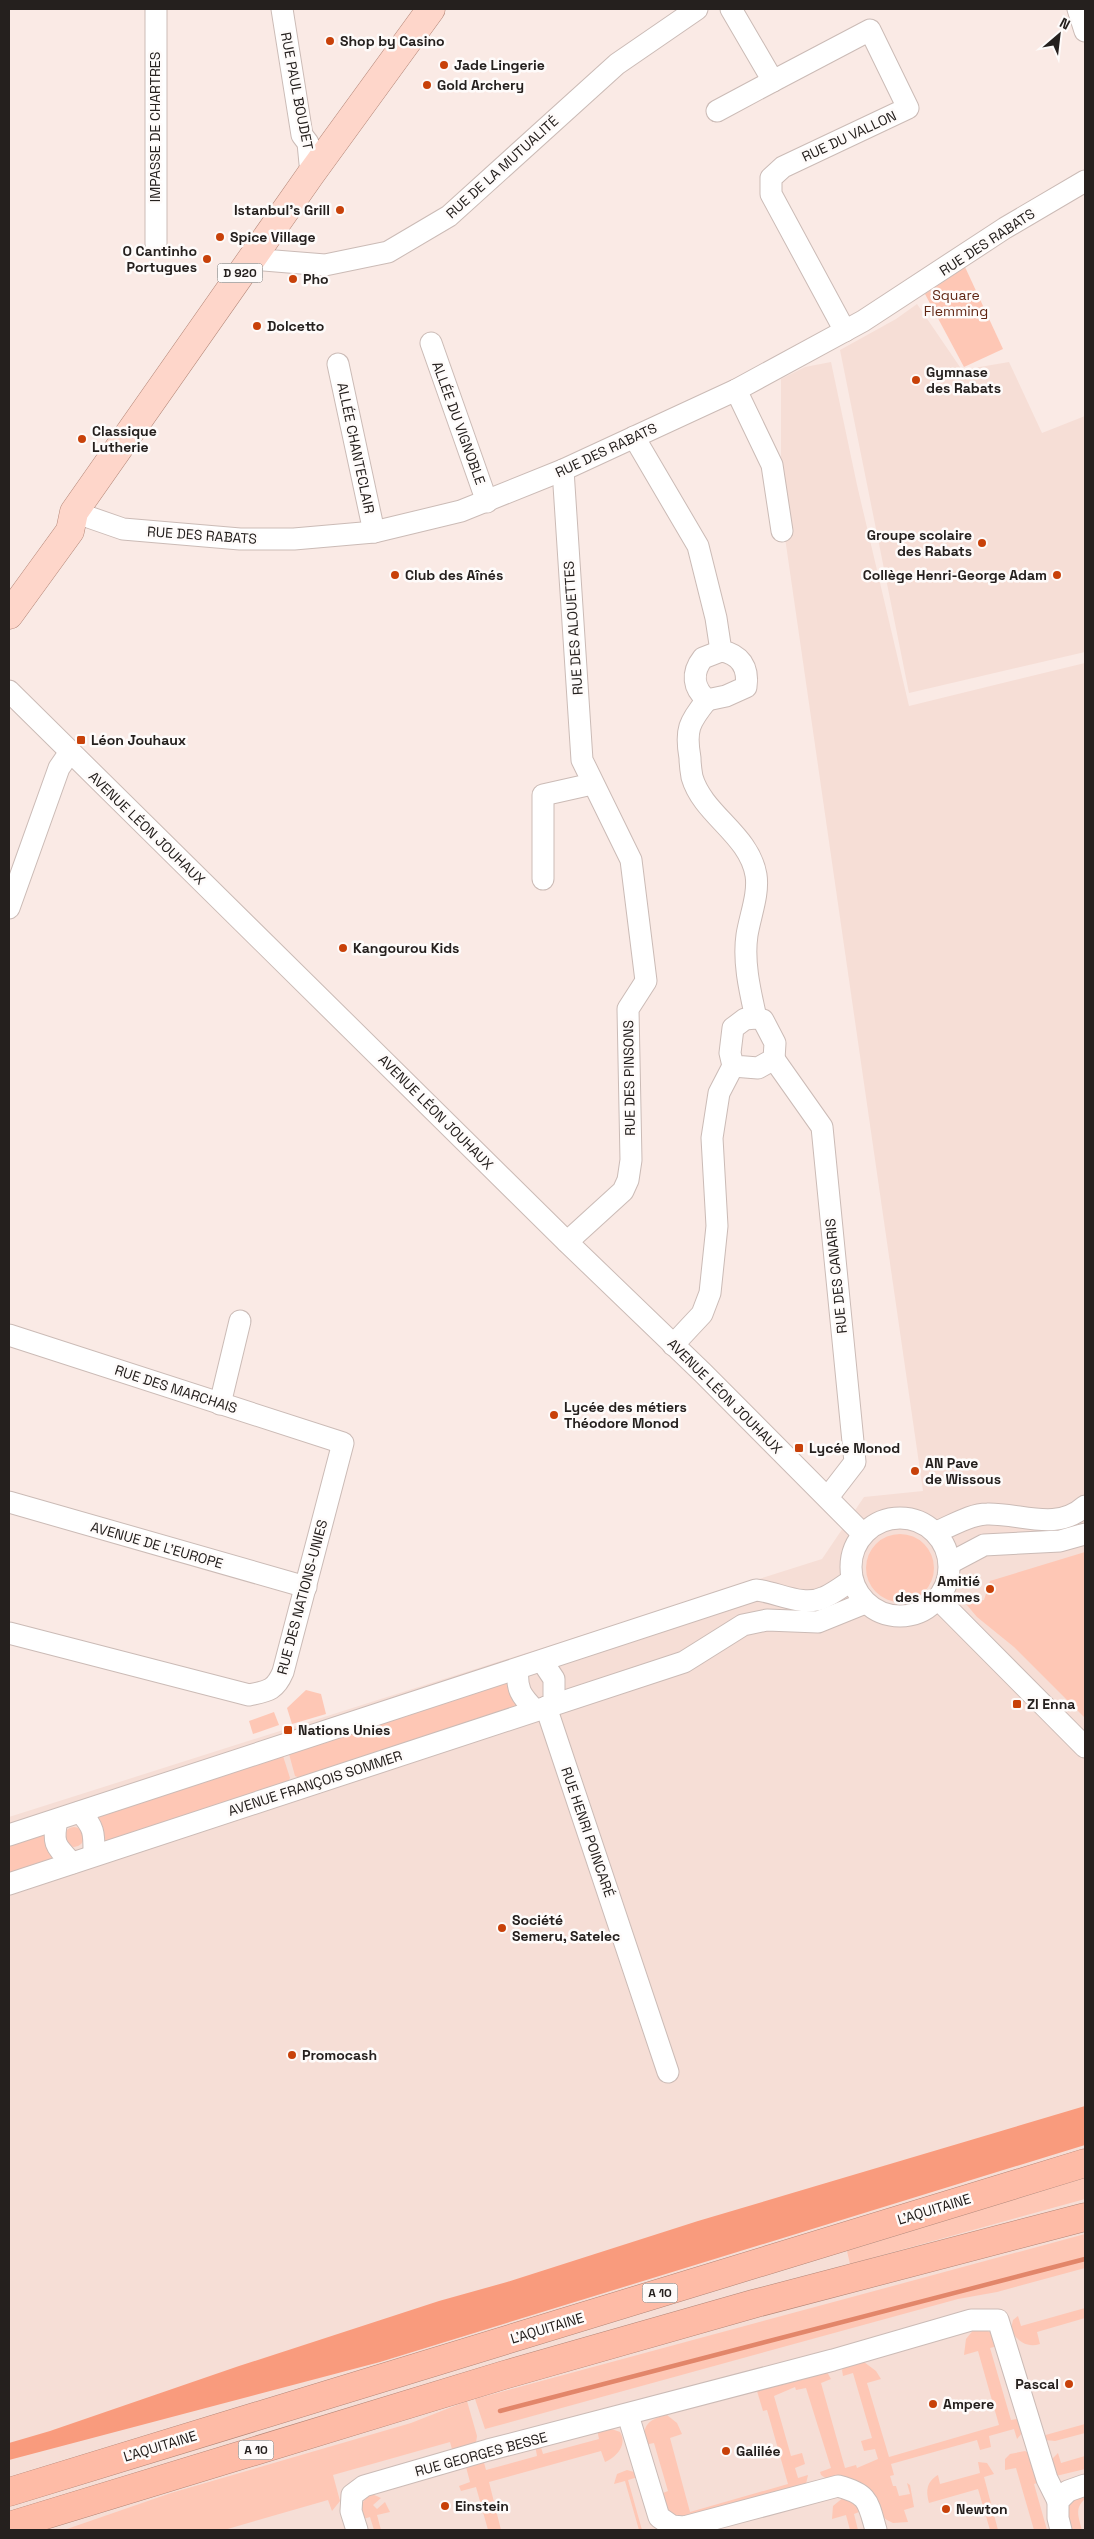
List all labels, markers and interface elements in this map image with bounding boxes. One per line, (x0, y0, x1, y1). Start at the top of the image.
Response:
north arrow (1034, 10, 1084, 60)
text: N (1057, 13, 1073, 34)
street label: RUE PAUL BOUDET (277, 31, 317, 151)
place label: Shop by Casino (340, 32, 445, 50)
marker: Shop by Casino (324, 35, 336, 47)
street label: IMPASSE DE CHARTRES (146, 52, 164, 202)
place label: Jade Lingerie (454, 56, 545, 74)
marker: Jade Lingerie (438, 59, 450, 71)
place label: Gold Archery (437, 76, 524, 94)
marker: Gold Archery (421, 79, 433, 91)
street label: RUE DU VALLON (799, 106, 899, 166)
street label: RUE DE LA MUTUALITÉ (442, 112, 562, 222)
place label: Istanbul's Grill (234, 201, 330, 219)
marker: Istanbul's Grill (334, 204, 346, 216)
street label: RUE DES RABATS (936, 204, 1038, 280)
place label: Spice Village (230, 228, 316, 246)
marker: Spice Village (214, 231, 226, 243)
place label: O Cantinho Portugues (123, 242, 197, 276)
marker: O Cantinho Portugues (201, 253, 213, 265)
road number: D 920 (218, 264, 262, 282)
place label: Pho (303, 270, 329, 288)
marker: Pho (287, 273, 299, 285)
park label: Square Flemming (924, 286, 988, 320)
place label: Dolcetto (267, 317, 324, 335)
marker: Dolcetto (251, 320, 263, 332)
street label: ALLÉE DU VIGNOBLE (428, 359, 490, 487)
place label: Gymnase des Rabats (926, 363, 1001, 397)
marker: Gymnase des Rabats (910, 374, 922, 386)
street label: ALLÉE CHANTECLAIR (333, 381, 379, 515)
street label: RUE DES RABATS (552, 419, 660, 481)
place label: Classique Lutherie (92, 422, 157, 456)
marker: Classique Lutherie (76, 433, 88, 445)
street label: RUE DES RABATS (146, 522, 258, 548)
place label: Groupe scolaire des Rabats (867, 526, 972, 560)
marker: Groupe scolaire des Rabats (976, 537, 988, 549)
street label: RUE DES ALOUETTES (559, 560, 587, 696)
place label: Club des Aînés (405, 566, 503, 584)
place label: Collège Henri-George Adam (863, 566, 1047, 584)
marker: Club des Aînés (389, 569, 401, 581)
marker: Collège Henri-George Adam (1051, 569, 1063, 581)
place label: Léon Jouhaux (91, 731, 186, 749)
marker: Léon Jouhaux (75, 734, 87, 746)
street label: AVENUE LÉON JOUHAUX (85, 768, 209, 888)
place label: Kangourou Kids (353, 939, 459, 957)
marker: Kangourou Kids (337, 942, 349, 954)
street label: RUE DES PINSONS (619, 1020, 639, 1136)
street label: AVENUE LÉON JOUHAUX (375, 1051, 497, 1173)
street label: RUE DES CANARIS (821, 1218, 851, 1334)
street label: AVENUE LÉON JOUHAUX (664, 1335, 786, 1457)
street label: RUE DES MARCHAIS (112, 1361, 240, 1417)
place label: Lycée des métiers Théodore Monod (564, 1398, 687, 1432)
marker: Lycée des métiers Théodore Monod (548, 1409, 560, 1421)
place label: Lycée Monod (809, 1439, 900, 1457)
marker: Lycée Monod (793, 1442, 805, 1454)
place label: AN Pave de Wissous (925, 1454, 1001, 1488)
marker: AN Pave de Wissous (909, 1465, 921, 1477)
street label: AVENUE DE L'EUROPE (89, 1517, 225, 1573)
street label: RUE DES NATIONS-UNIES (273, 1517, 331, 1677)
place label: Amitié des Hommes (895, 1572, 980, 1606)
marker: Amitié des Hommes (984, 1583, 996, 1595)
place label: ZI Enna (1027, 1695, 1075, 1713)
marker: ZI Enna (1011, 1698, 1023, 1710)
place label: Nations Unies (298, 1721, 390, 1739)
marker: Nations Unies (282, 1724, 294, 1736)
street label: AVENUE FRANÇOIS SOMMER (226, 1746, 405, 1820)
street label: RUE HENRI POINCARÉ (557, 1764, 619, 1900)
place label: Société Semeru, Satelec (512, 1911, 620, 1945)
marker: Société Semeru, Satelec (496, 1922, 508, 1934)
place label: Promocash (302, 2046, 377, 2064)
marker: Promocash (286, 2049, 298, 2061)
street label: L'AQUITAINE (895, 2189, 973, 2229)
road number: A 10 (642, 2284, 678, 2302)
street label: L'AQUITAINE (508, 2308, 586, 2348)
place label: Pascal (1015, 2375, 1059, 2393)
marker: Pascal (1063, 2378, 1075, 2390)
place label: Ampere (943, 2395, 994, 2413)
marker: Ampere (927, 2398, 939, 2410)
street label: L'AQUITAINE (121, 2426, 199, 2466)
street label: RUE GEORGES BESSE (413, 2428, 549, 2480)
road number: A 10 (238, 2440, 274, 2460)
place label: Galilée (736, 2442, 781, 2460)
marker: Galilée (720, 2445, 732, 2457)
place label: Einstein (455, 2497, 509, 2515)
marker: Einstein (439, 2500, 451, 2512)
place label: Newton (956, 2500, 1008, 2518)
marker: Newton (940, 2503, 952, 2515)

